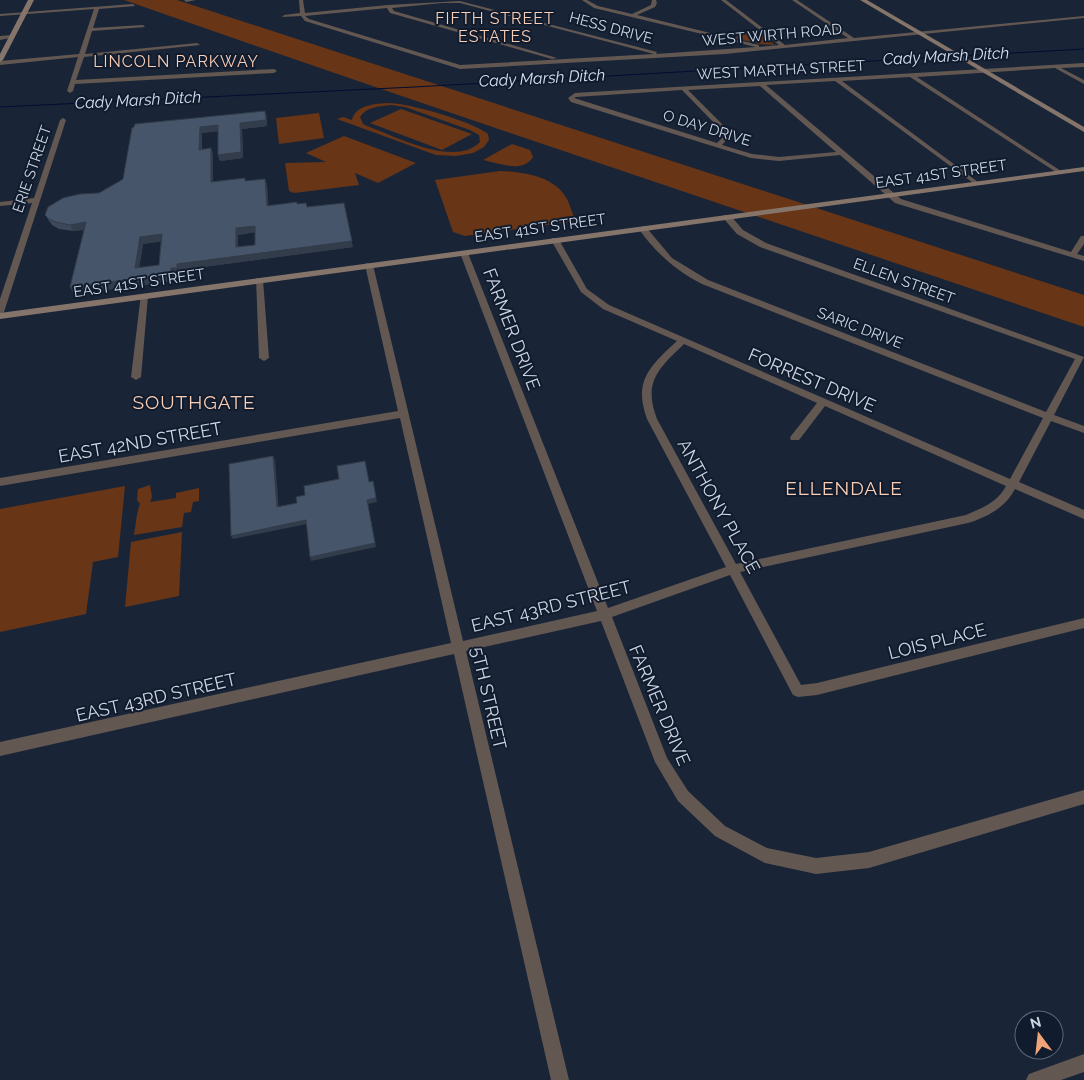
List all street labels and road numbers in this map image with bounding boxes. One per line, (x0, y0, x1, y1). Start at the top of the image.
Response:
street label: HESS DRIVE (567, 8, 655, 48)
street label: WEST WIRTH ROAD (701, 20, 843, 50)
street label: WEST MARTHA STREET (696, 57, 866, 83)
street label: O DAY DRIVE (661, 106, 753, 150)
street label: ERIE STREET (9, 123, 55, 215)
street label: EAST 41ST STREET (874, 156, 1008, 192)
street label: EAST 41ST STREET (473, 210, 607, 246)
street label: ELLEN STREET (851, 254, 957, 308)
street label: EAST 41ST STREET (72, 265, 206, 301)
street label: FARMER DRIVE (479, 265, 545, 393)
street label: SARIC DRIVE (815, 303, 905, 353)
street label: FORREST DRIVE (745, 344, 879, 416)
street label: EAST 42ND STREET (56, 417, 224, 467)
street label: ANTHONY PLACE (673, 435, 765, 577)
street label: EAST 43RD STREET (469, 576, 633, 636)
street label: LOIS PLACE (886, 619, 988, 663)
street label: FARMER DRIVE (625, 642, 695, 768)
street label: 5TH STREET (467, 645, 511, 751)
street label: EAST 43RD STREET (74, 668, 238, 726)

